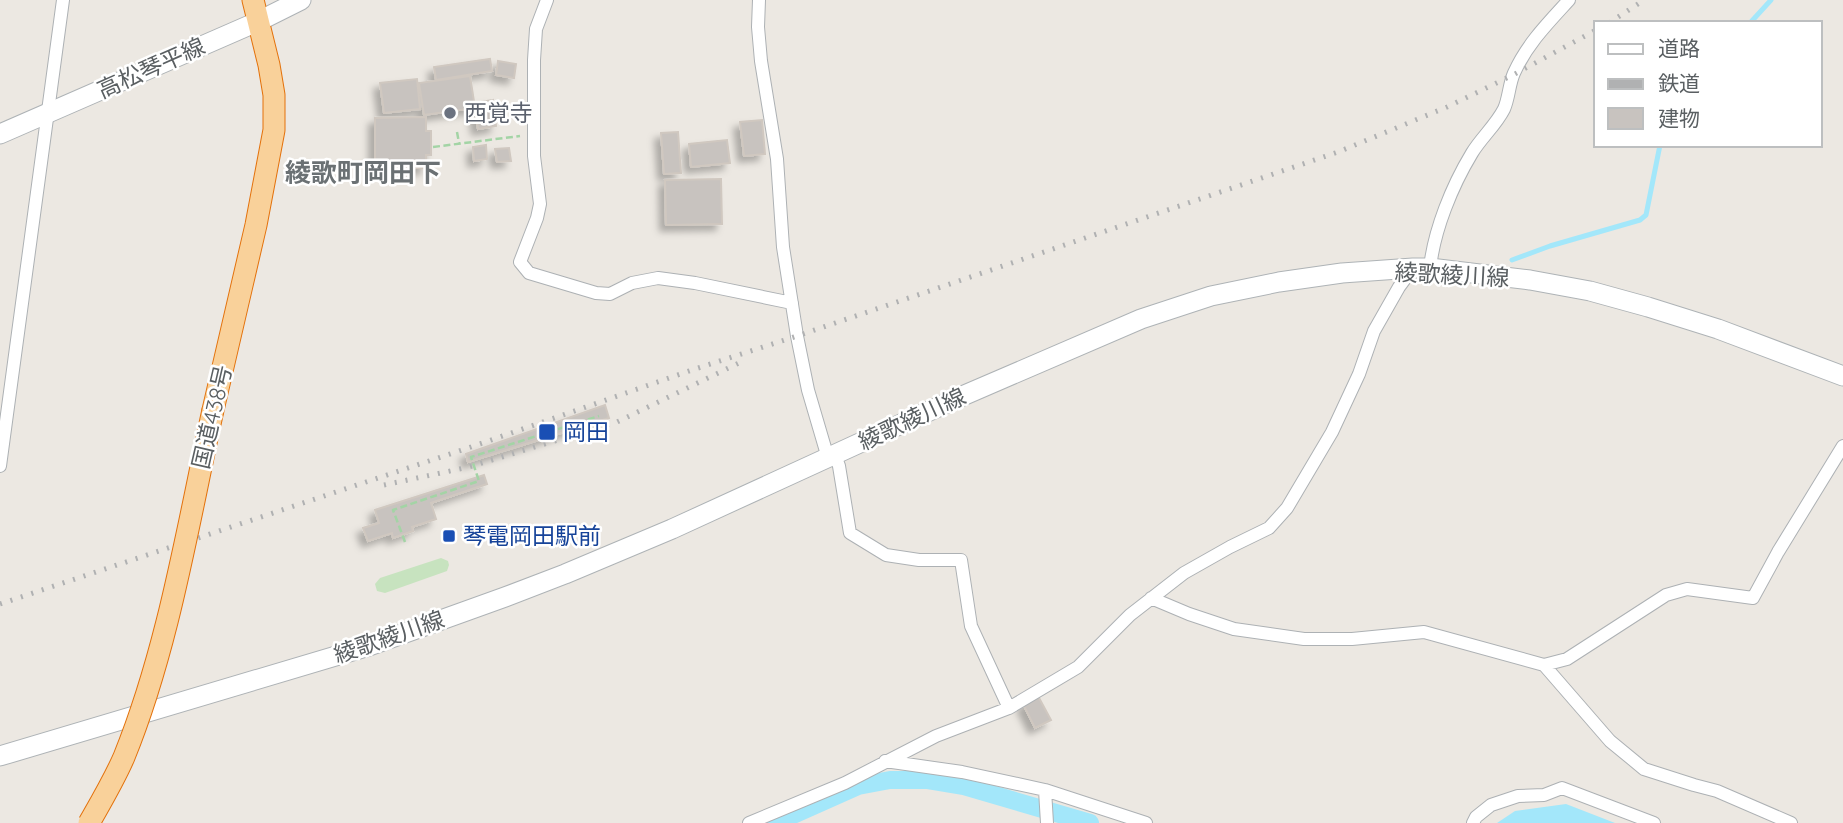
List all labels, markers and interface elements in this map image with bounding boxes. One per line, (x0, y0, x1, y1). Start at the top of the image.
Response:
legend (1594, 21, 1822, 147)
street label: 高松琴平線 (92, 31, 209, 104)
text: 道路 (1658, 35, 1700, 61)
text: 鉄道 (1658, 70, 1700, 96)
place label: 西覚寺 (464, 98, 533, 127)
marker: 西覚寺 (442, 105, 458, 121)
text: 建物 (1658, 105, 1700, 131)
district label: 綾歌町岡田下 (285, 156, 441, 189)
street label: 綾歌綾川線 (1394, 257, 1510, 292)
street label: 国道438号 (186, 362, 238, 472)
street label: 綾歌綾川線 (854, 381, 970, 456)
place label: 岡田 (563, 417, 609, 446)
marker: 岡田 (537, 422, 557, 442)
place label: 琴電岡田駅前 (463, 521, 601, 550)
marker: 琴電岡田駅前 (441, 528, 457, 544)
street label: 綾歌綾川線 (330, 604, 448, 669)

